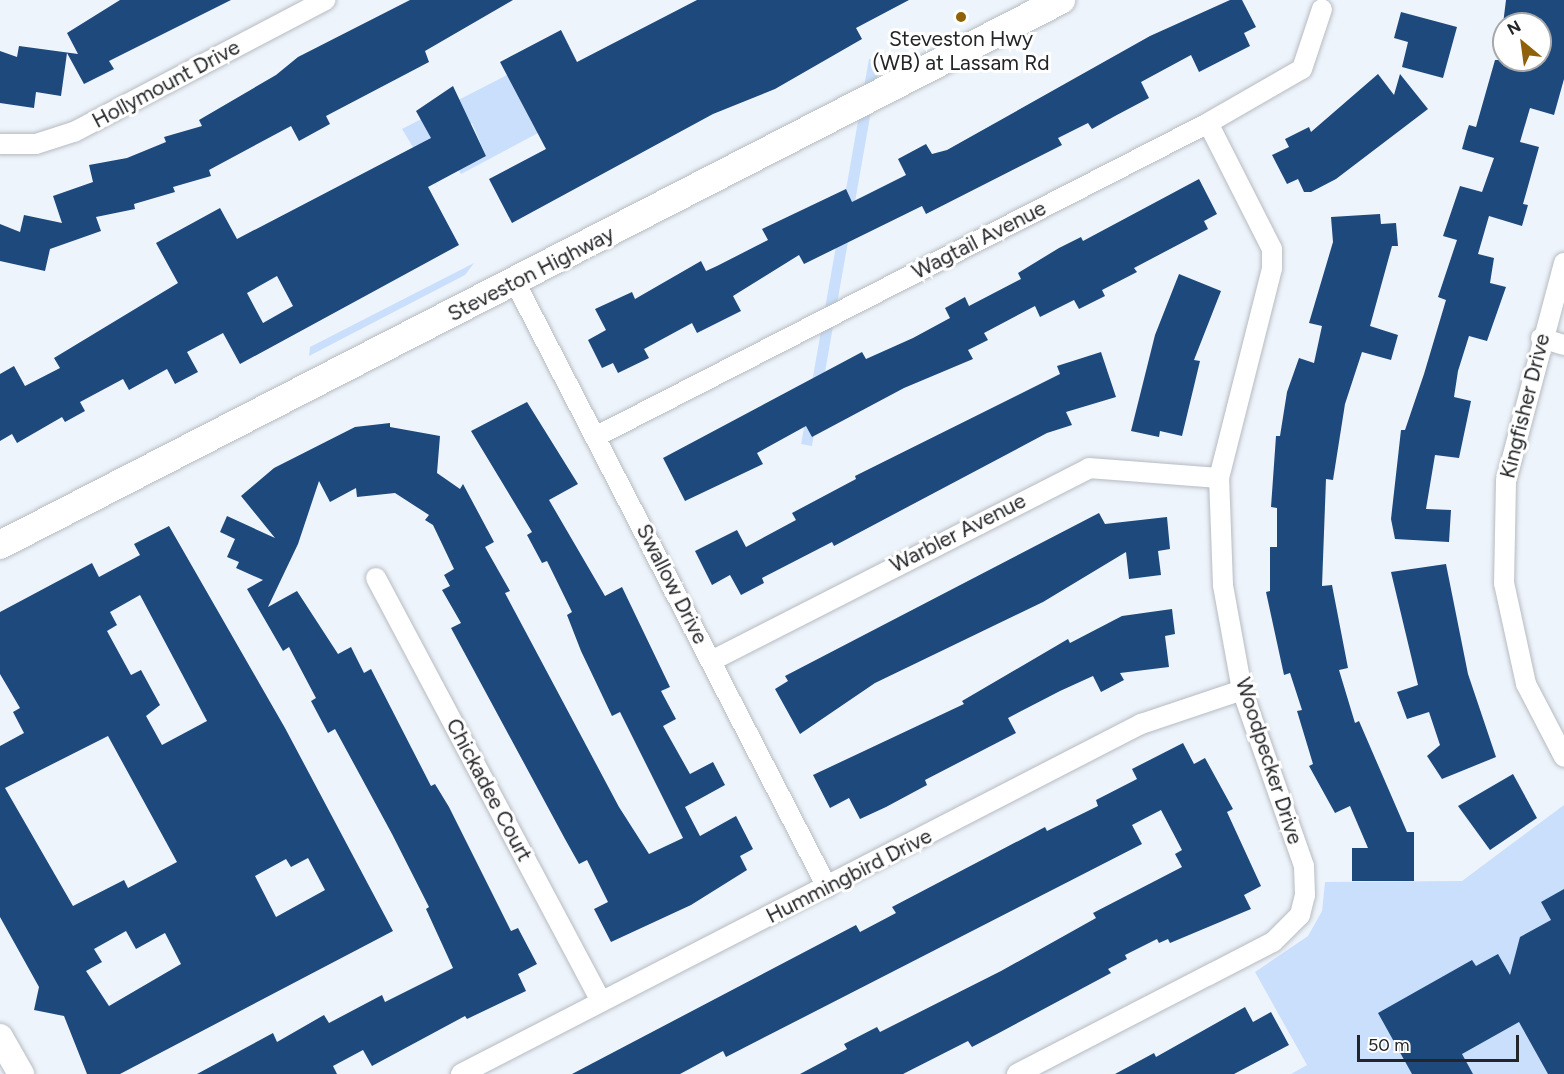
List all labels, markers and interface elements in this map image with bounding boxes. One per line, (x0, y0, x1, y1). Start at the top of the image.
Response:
marker: Steveston Hwy (WB) at Lassam Rd (954, 10, 968, 24)
north arrow (1492, 12, 1552, 72)
text: N (1504, 16, 1524, 39)
place label: Steveston Hwy (WB) at Lassam Rd (872, 26, 1050, 76)
street label: Hollymount Drive (88, 35, 244, 133)
street label: Wagtail Avenue (908, 195, 1050, 285)
street label: Steveston Highway (444, 221, 618, 327)
street label: Kingfisher Drive (1495, 331, 1555, 481)
street label: Warbler Avenue (886, 488, 1030, 578)
street label: Swallow Drive (631, 520, 713, 648)
street label: Woodpecker Drive (1230, 675, 1308, 847)
street label: Chickadee Court (441, 714, 537, 866)
street label: Hummingbird Drive (762, 823, 936, 929)
scale bar (1360, 1023, 1522, 1061)
text: 50 m (1368, 1034, 1410, 1056)

